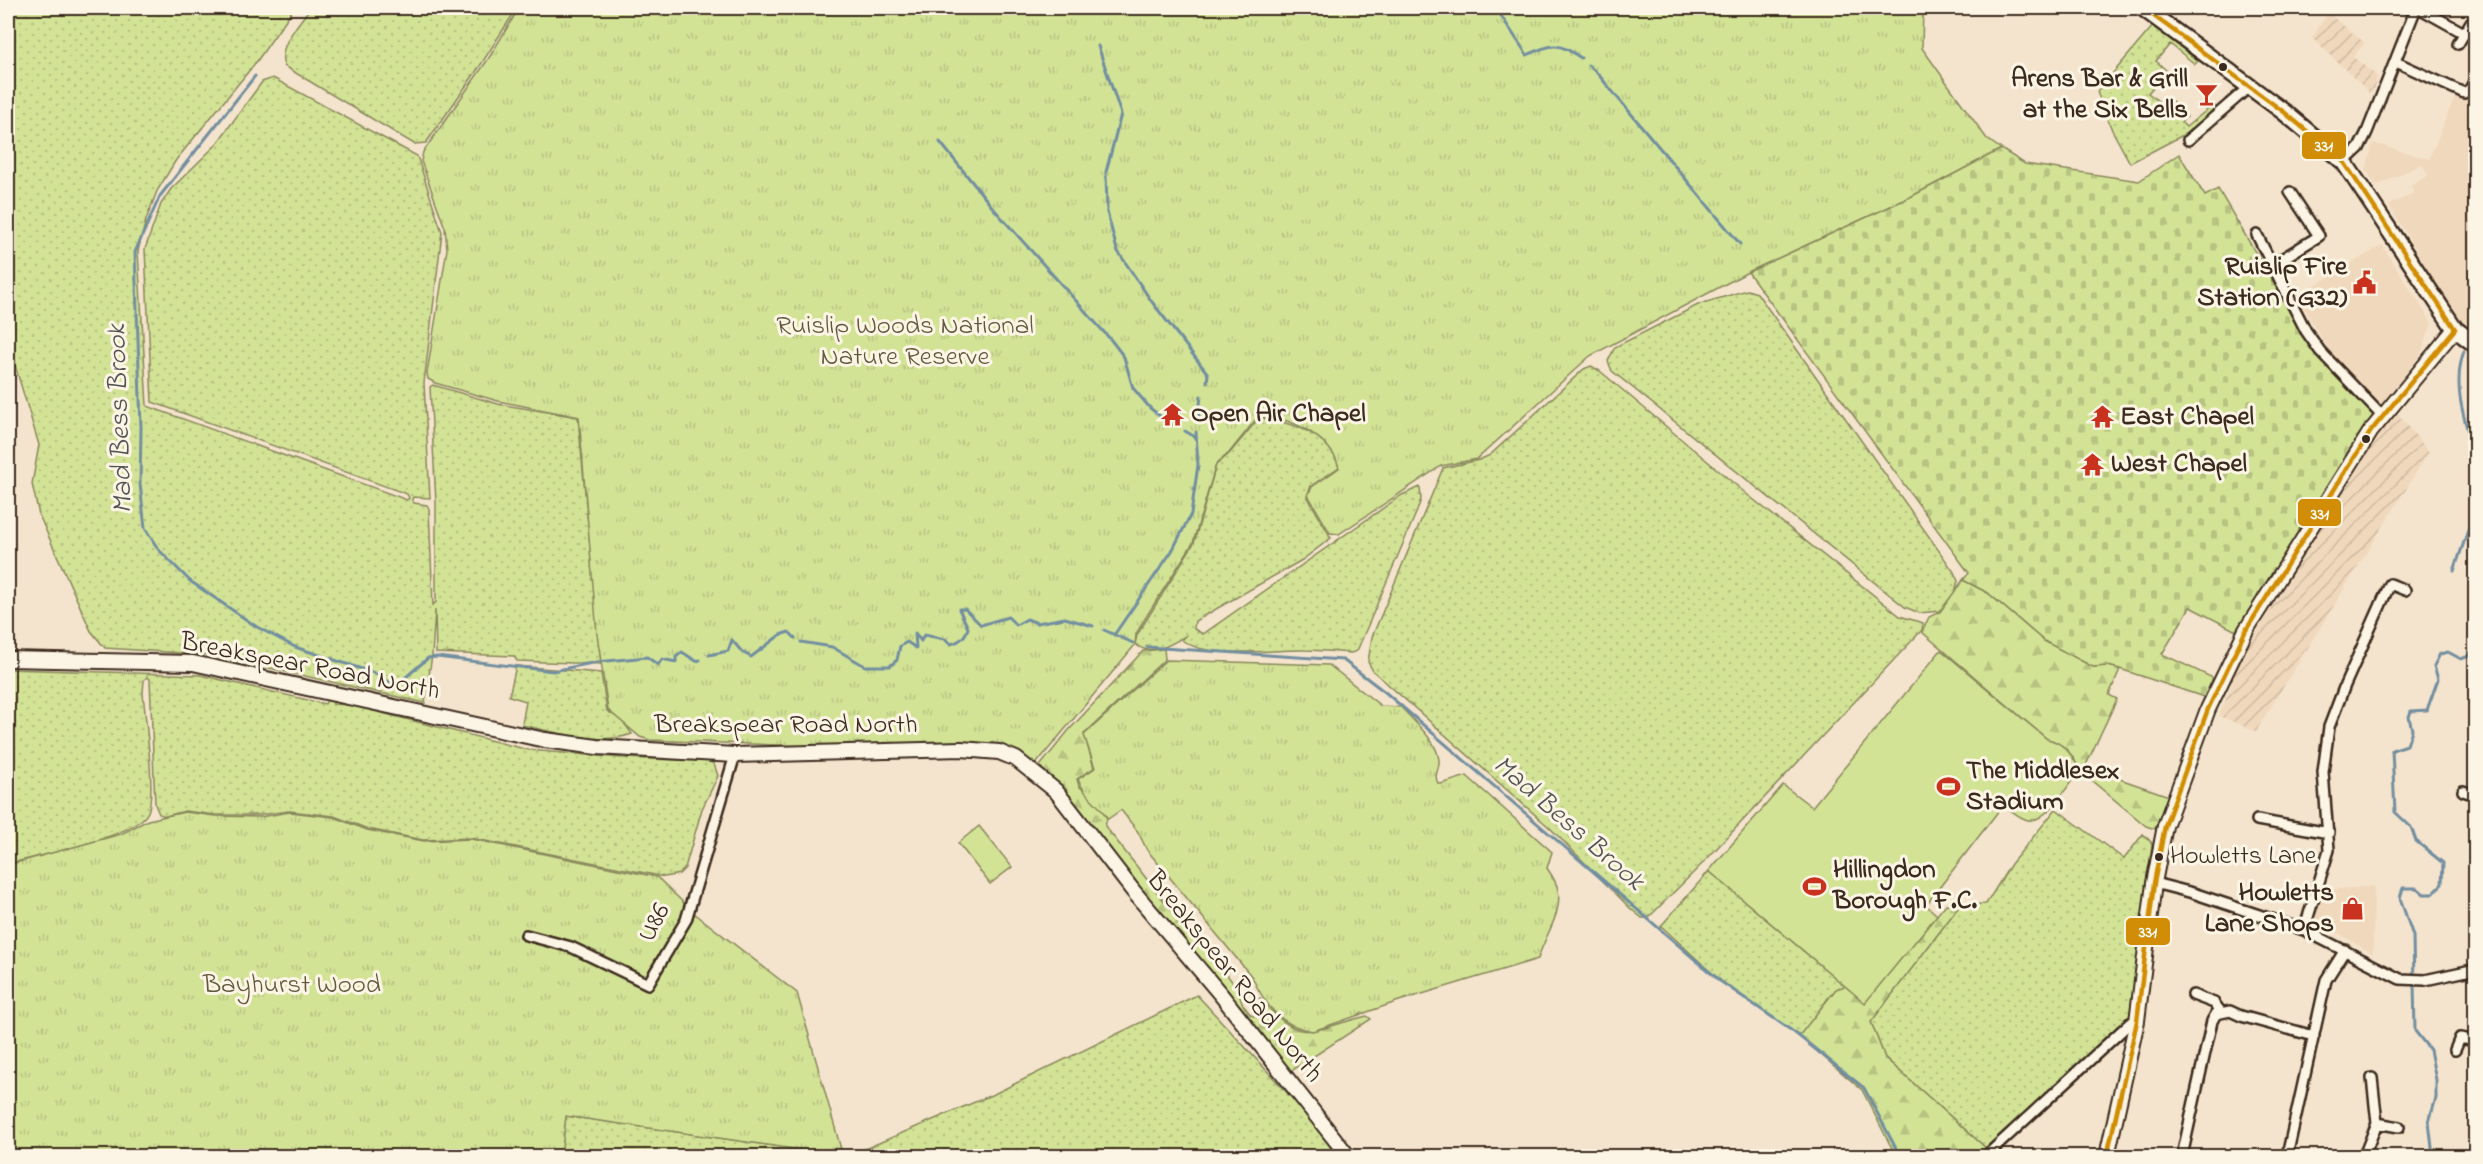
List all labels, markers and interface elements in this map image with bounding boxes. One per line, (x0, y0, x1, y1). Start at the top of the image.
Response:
place label: Arens Bar & Grill at the Six Bells (2011, 60, 2188, 130)
unlabelled marker (2217, 61, 2229, 73)
bar icon: Arens Bar & Grill at the Six Bells (2193, 82, 2219, 108)
line badge: 331 (2301, 131, 2347, 160)
text: 331 (2314, 135, 2334, 159)
place label: Ruislip Fire Station (G32) (2197, 248, 2348, 318)
public building icon: Ruislip Fire Station (G32) (2352, 270, 2378, 296)
park label: Ruislip Woods National Nature Reserve (776, 307, 1034, 377)
water label: Mad Bess Brook (97, 322, 145, 515)
place label: Open Air Chapel (1191, 395, 1366, 434)
place label: East Chapel (2120, 398, 2254, 437)
temple icon: Open Air Chapel (1160, 401, 1186, 427)
temple icon: East Chapel (2089, 404, 2115, 430)
unlabelled marker (2360, 433, 2372, 445)
place label: West Chapel (2111, 445, 2247, 484)
temple icon: West Chapel (2080, 451, 2106, 477)
line badge: 331 (2297, 498, 2342, 527)
text: 331 (2310, 503, 2330, 527)
street label: Breakspear Road North (176, 623, 443, 711)
street label: Breakspear Road North (653, 706, 918, 745)
water label: Mad Bess Brook (1483, 746, 1654, 903)
place label: The Middlesex Stadium (1966, 752, 2119, 822)
sports icon: The Middlesex Stadium (1935, 774, 1961, 800)
place label: Howletts Lane (2170, 838, 2317, 876)
place label: Hillingdon Borough F.C. (1831, 851, 1977, 922)
marker: Howletts Lane (2153, 851, 2165, 863)
street label: Breakspear Road North (1135, 862, 1332, 1092)
sports icon: Hillingdon Borough F.C. (1802, 873, 1828, 899)
place label: Howletts Lane Shops (2205, 874, 2334, 944)
street label: U86 (629, 896, 681, 949)
shop icon: Howletts Lane Shops (2339, 896, 2365, 922)
line badge: 331 (2125, 917, 2171, 946)
text: 331 (2138, 921, 2158, 945)
park label: Bayhurst Wood (202, 966, 381, 1005)

